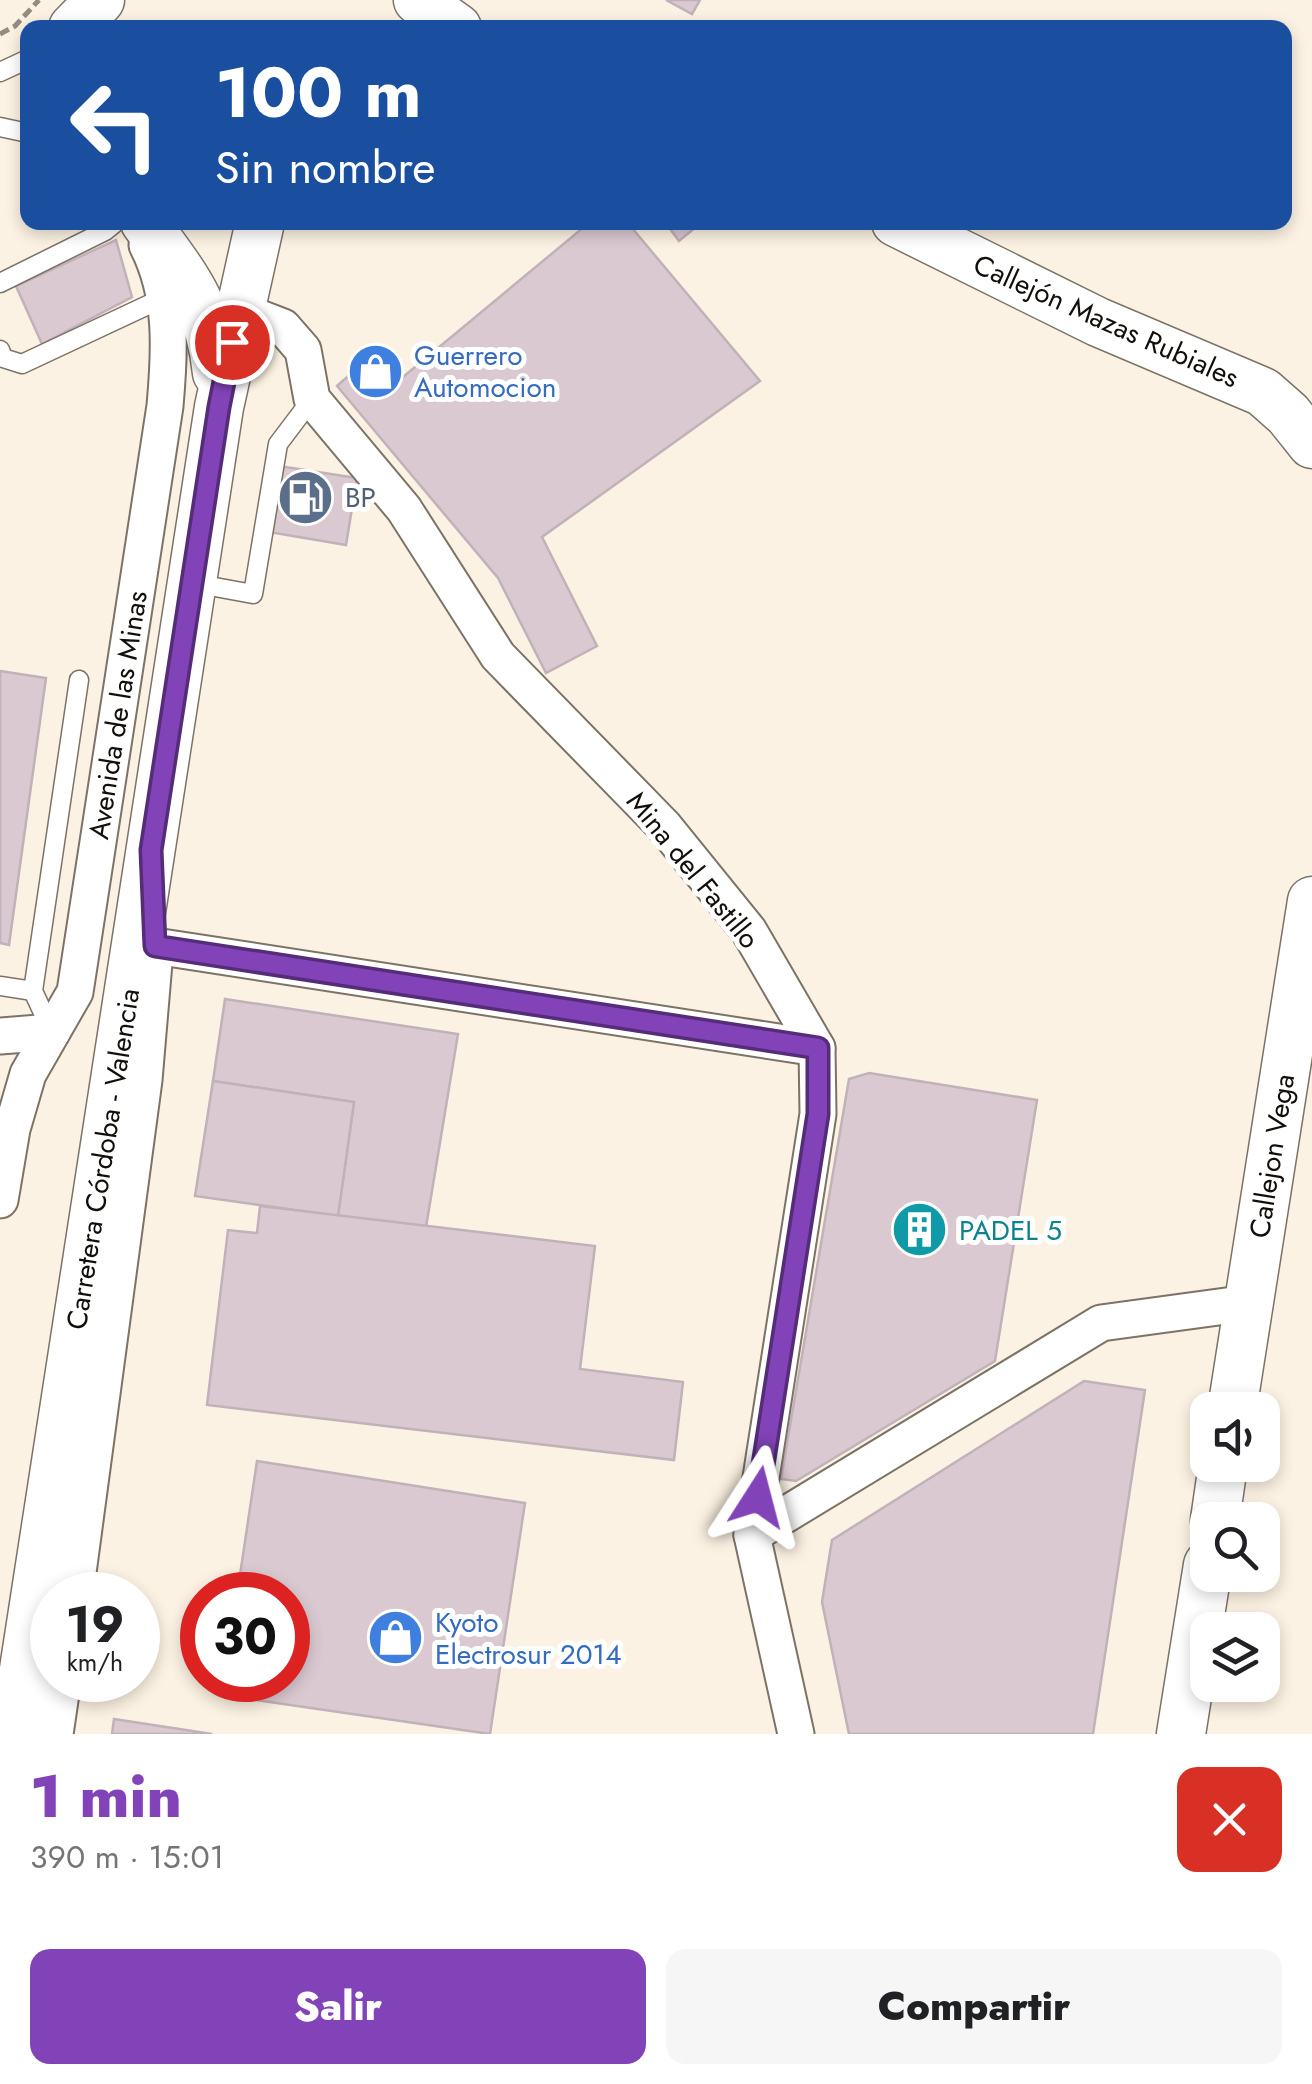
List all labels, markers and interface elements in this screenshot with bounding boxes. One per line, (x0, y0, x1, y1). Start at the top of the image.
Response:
text: 100 m (215, 42, 422, 143)
icon: left (50, 60, 180, 190)
text: Sin nombre (215, 135, 435, 200)
street label: Callejón Mazas Rubiales (967, 244, 1245, 398)
pin (190, 300, 275, 385)
icon: arrive (205, 315, 260, 370)
place label: Guerrero Automocion (414, 335, 556, 408)
shop icon: Guerrero Automocion (345, 341, 405, 401)
fuel station icon: BP (276, 467, 336, 527)
place label: BP (345, 477, 376, 518)
street label: Avenida de las Minas (78, 588, 158, 842)
street label: Mina del Fastillo (617, 783, 769, 957)
street label: Carretera Córdoba - Valencia (56, 986, 150, 1332)
street label: Callejon Vega (1239, 1071, 1305, 1241)
building icon: PADEL 5 (890, 1200, 950, 1260)
place label: PADEL 5 (959, 1210, 1062, 1251)
map controls (1190, 1392, 1280, 1702)
button: sound (1190, 1392, 1280, 1482)
position arrow (706, 1445, 810, 1549)
button: search (1190, 1502, 1280, 1592)
speed limit sign: 30 (180, 1572, 310, 1702)
text: 19 (66, 1588, 124, 1661)
place label: Kyoto Electrosur 2014 (435, 1602, 621, 1675)
shop icon: Kyoto Electrosur 2014 (366, 1608, 426, 1668)
button: layers (1190, 1612, 1280, 1702)
text: km/h (67, 1644, 123, 1680)
text: 1 min (30, 1753, 182, 1840)
button: close (1177, 1767, 1282, 1872)
text: 390 m · 15:01 (30, 1834, 224, 1880)
button: Salir (30, 1949, 646, 2064)
button: Compartir (666, 1949, 1282, 2064)

